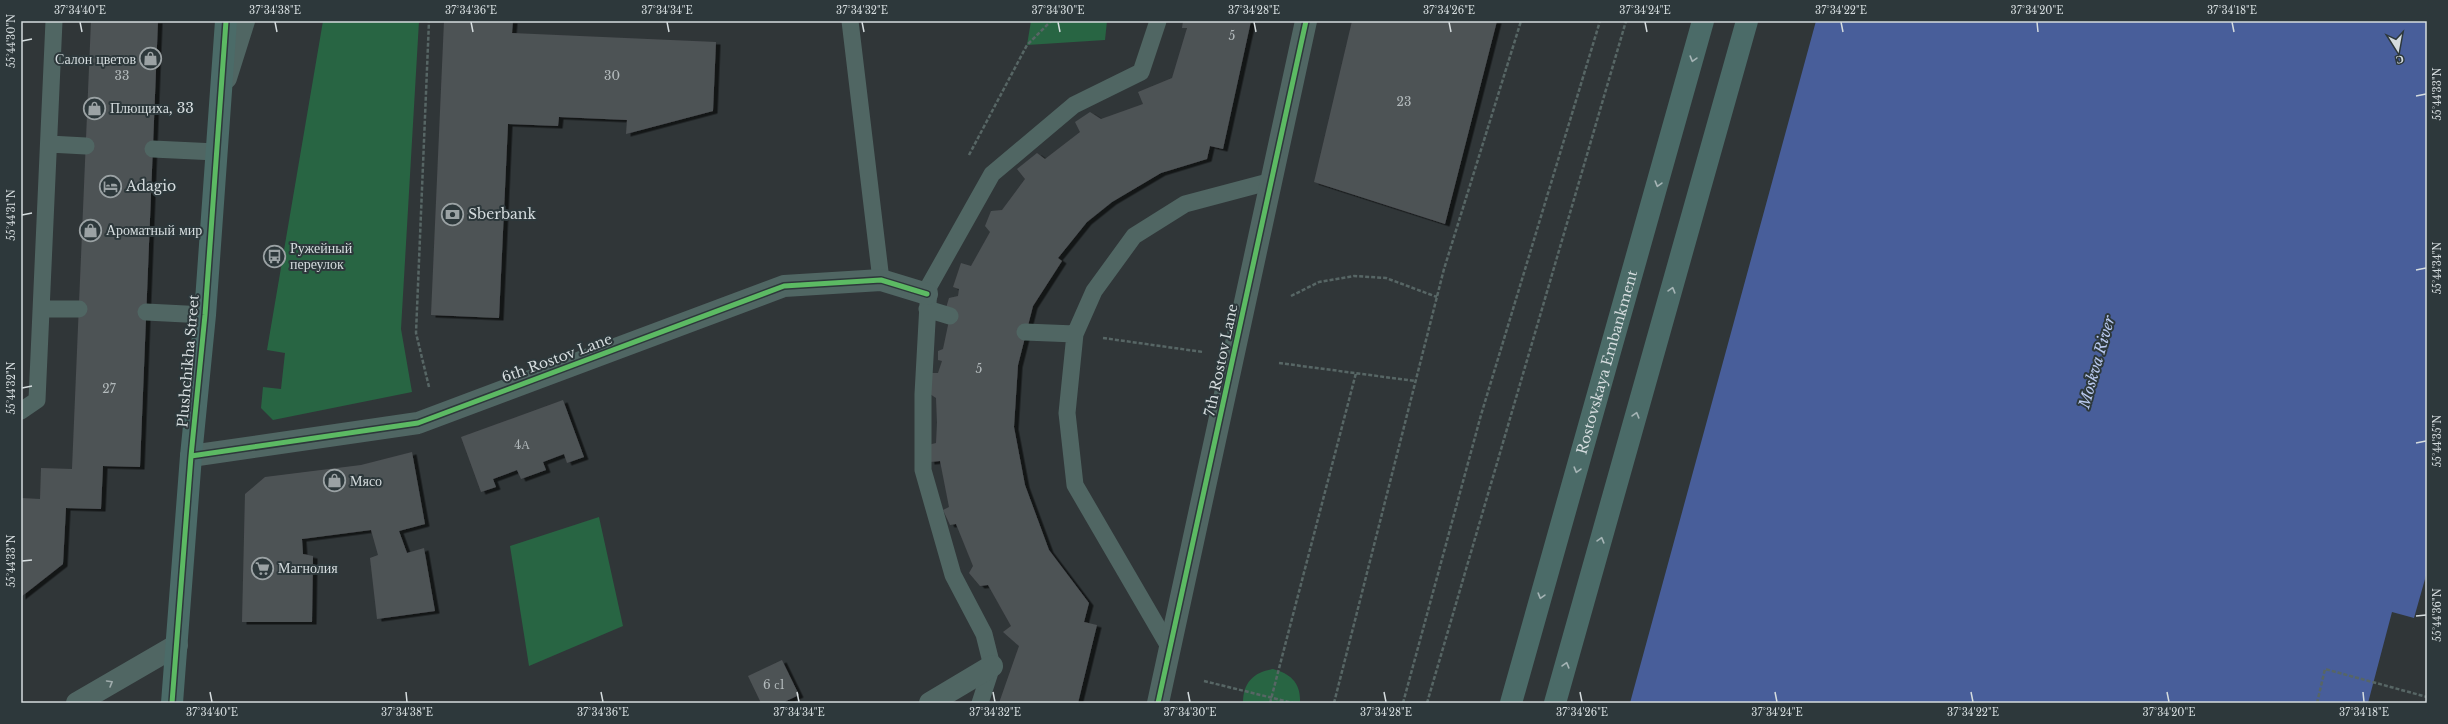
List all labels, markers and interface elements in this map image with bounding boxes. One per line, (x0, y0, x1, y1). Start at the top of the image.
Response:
text: 37°34'40"E (54, 4, 106, 17)
text: 37°34'38"E (249, 4, 301, 17)
text: 37°34'36"E (445, 4, 497, 17)
text: 37°34'34"E (641, 4, 693, 17)
text: 37°34'32"E (836, 4, 888, 17)
text: 37°34'30"E (1032, 4, 1084, 17)
text: 37°34'28"E (1228, 4, 1280, 17)
text: 37°34'26"E (1423, 4, 1475, 17)
text: 37°34'24"E (1619, 4, 1671, 17)
text: 37°34'22"E (1815, 4, 1867, 17)
text: 37°34'20"E (2011, 4, 2063, 17)
text: 37°34'18"E (2207, 4, 2257, 17)
text: 55°44'30"N (5, 14, 18, 68)
house number: 5 (1229, 28, 1236, 43)
north arrow (2378, 30, 2418, 70)
shop icon: Салон цветов (138, 46, 164, 72)
place label: Салон цветов (55, 50, 136, 68)
text: С (2395, 52, 2405, 67)
one-way arrow (1689, 55, 1698, 62)
text: 55°44'33"N (2431, 67, 2444, 121)
house number: 33 (115, 68, 129, 83)
house number: 30 (604, 68, 620, 83)
house number: 23 (1397, 94, 1411, 109)
shop icon: Плющиха, 33 (81, 95, 107, 121)
place label: Плющиха, 33 (110, 99, 194, 117)
hotel icon: Adagio (98, 173, 124, 199)
place label: Adagio (125, 177, 176, 195)
one-way arrow (1654, 180, 1662, 187)
text: 55°44'31"N (5, 189, 18, 241)
bank icon: Sberbank (440, 201, 466, 227)
place label: Sberbank (468, 205, 536, 223)
shop icon: Ароматный мир (78, 217, 104, 243)
place label: Ароматный мир (106, 221, 202, 239)
place label: Ружейный переулок (290, 239, 353, 273)
text: 55°44'34"N (2431, 242, 2444, 294)
bus stop icon: Ружейный переулок (261, 243, 287, 269)
street label: Rostovskaya Embankment (1572, 268, 1642, 456)
one-way arrow (1667, 287, 1675, 293)
street label: Plushchikha Street (173, 293, 203, 428)
street label: 7th Rostov Lane (1200, 302, 1242, 418)
water label: Moskva River (2074, 312, 2119, 411)
street label: 6th Rostov Lane (499, 330, 615, 386)
text: 55°44'32"N (5, 361, 18, 415)
house number: 5 (976, 361, 983, 376)
house number: 27 (102, 381, 117, 396)
one-way arrow (1631, 412, 1640, 419)
text: 55°44'35"N (2431, 415, 2444, 467)
house number: 4А (514, 437, 530, 452)
one-way arrow (1573, 467, 1582, 474)
shop icon: Мясо (321, 468, 347, 494)
place label: Мясо (350, 472, 382, 490)
text: 55°44'33"N (5, 534, 18, 588)
one-way arrow (1596, 537, 1605, 544)
supermarket icon: Магнолия (249, 555, 275, 581)
place label: Магнолия (278, 559, 338, 577)
text: 55°44'36"N (2431, 588, 2444, 642)
one-way arrow (1537, 592, 1546, 599)
one-way arrow (1561, 662, 1570, 669)
house number: 6 с1 (763, 677, 785, 692)
one-way arrow (106, 681, 113, 688)
text: 37°34'40"E (186, 706, 238, 719)
text: 37°34'38"E (381, 706, 433, 719)
text: 37°34'36"E (577, 706, 629, 719)
text: 37°34'34"E (773, 706, 825, 719)
text: 37°34'32"E (969, 706, 1021, 719)
text: 37°34'30"E (1164, 706, 1216, 719)
text: 37°34'28"E (1360, 706, 1412, 719)
text: 37°34'26"E (1556, 706, 1608, 719)
text: 37°34'24"E (1751, 706, 1803, 719)
text: 37°34'22"E (1947, 706, 1999, 719)
text: 37°34'20"E (2143, 706, 2195, 719)
text: 37°34'18"E (2339, 706, 2389, 719)

